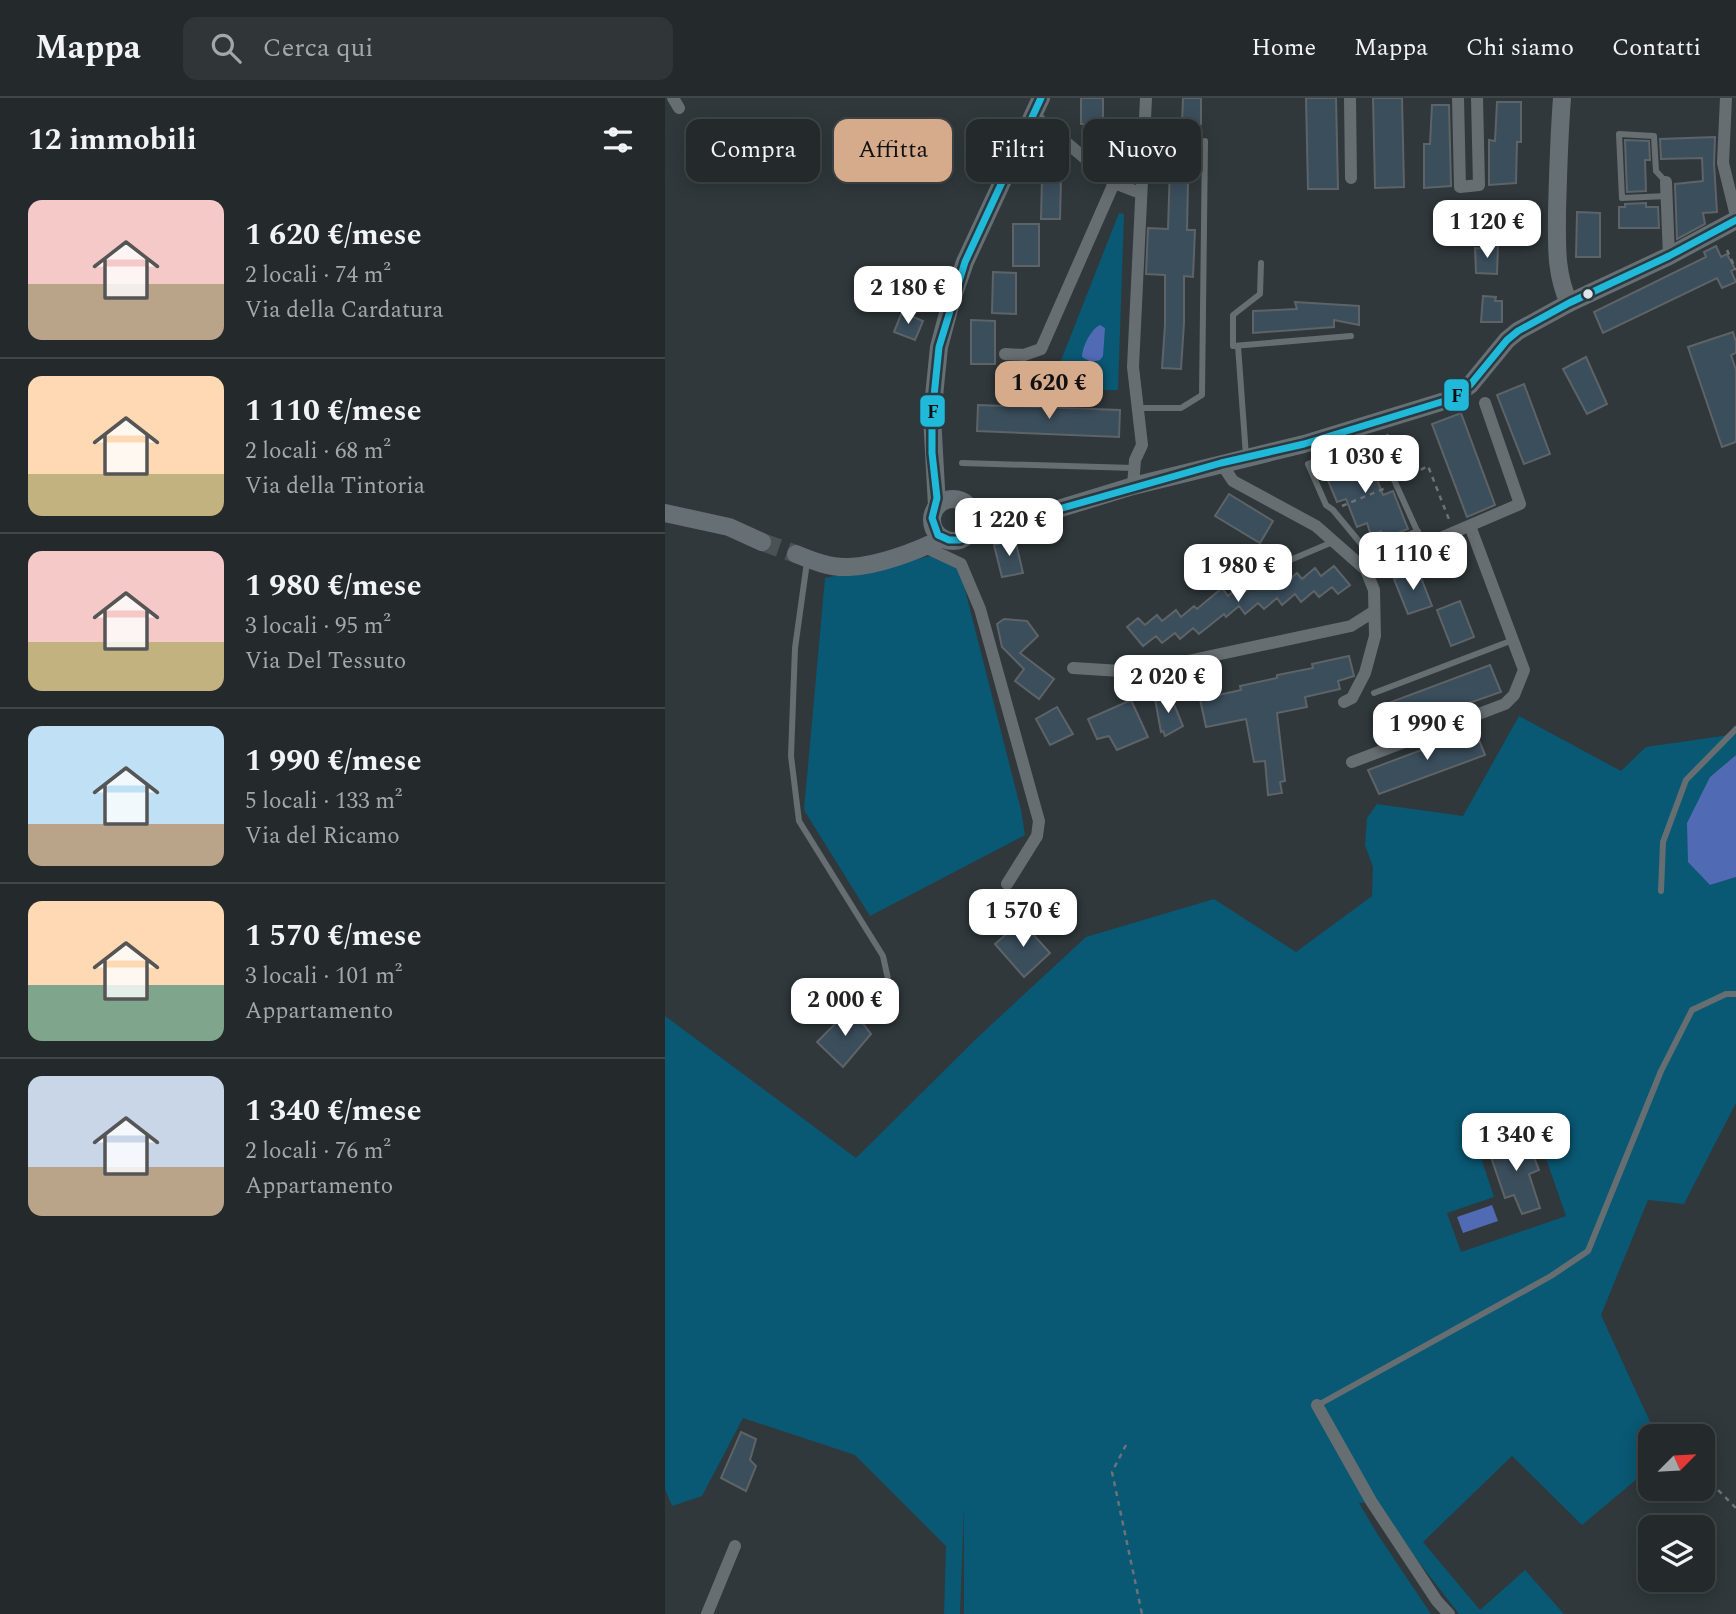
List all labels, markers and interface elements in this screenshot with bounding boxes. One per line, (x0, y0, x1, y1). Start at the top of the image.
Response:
search box (183, 17, 673, 80)
text: Mappa (35, 23, 141, 73)
text: Cerca qui (263, 28, 373, 68)
icon: search (207, 29, 245, 67)
text: Home (1251, 30, 1316, 66)
text: Mappa (1354, 30, 1428, 66)
text: Chi siamo (1466, 30, 1574, 66)
text: Contatti (1612, 30, 1701, 66)
text: 12 immobili (28, 117, 197, 163)
chip: Compra (686, 119, 820, 182)
chip: Affitta (834, 119, 952, 182)
chip: Filtri (966, 119, 1069, 182)
chip: Nuovo (1083, 119, 1201, 182)
icon: filters (599, 121, 637, 159)
pin: 1 120 € (1422, 200, 1552, 260)
text: 1 120 € (1449, 205, 1525, 240)
text: 1 620 €/mese (245, 212, 422, 258)
icon: home (84, 228, 168, 312)
text: 2 locali · 74 m² (245, 258, 391, 293)
pin: 2 180 € (843, 266, 973, 326)
text: 2 180 € (870, 271, 946, 306)
unlabelled marker (1581, 287, 1595, 301)
text: Via della Cardatura (245, 293, 444, 328)
pin: 1 620 € (984, 362, 1114, 421)
text: 1 620 € (1011, 366, 1087, 401)
line badge: F (1443, 378, 1470, 412)
text: F (1451, 382, 1463, 411)
text: 1 110 €/mese (245, 388, 422, 434)
line badge: F (919, 394, 946, 428)
text: F (927, 398, 939, 427)
icon: home (84, 404, 168, 488)
text: 2 locali · 68 m² (245, 434, 391, 469)
pin: 1 030 € (1300, 436, 1430, 495)
text: 1 030 € (1327, 440, 1403, 475)
text: Via della Tintoria (245, 469, 425, 504)
pin: 1 220 € (944, 498, 1074, 558)
text: 1 220 € (971, 503, 1047, 538)
pin: 1 110 € (1348, 532, 1478, 592)
text: 1 110 € (1375, 537, 1451, 572)
pin: 1 980 € (1173, 545, 1303, 604)
text: 1 980 € (1200, 549, 1276, 584)
text: 1 980 €/mese (245, 563, 422, 609)
icon: home (84, 579, 168, 663)
text: 3 locali · 95 m² (245, 609, 391, 644)
text: Via Del Tessuto (245, 644, 406, 679)
pin: 2 020 € (1103, 656, 1233, 715)
text: 2 020 € (1130, 660, 1206, 695)
pin: 1 990 € (1362, 702, 1492, 762)
text: 1 990 € (1389, 707, 1465, 742)
text: 1 990 €/mese (245, 738, 422, 784)
icon: home (84, 754, 168, 838)
text: 5 locali · 133 m² (245, 784, 402, 819)
text: Via del Ricamo (245, 819, 400, 854)
pin: 1 570 € (958, 890, 1088, 949)
text: 1 570 € (985, 894, 1061, 929)
text: 1 570 €/mese (245, 913, 422, 959)
icon: home (84, 929, 168, 1013)
text: 3 locali · 101 m² (245, 959, 402, 994)
pin: 2 000 € (780, 978, 910, 1038)
text: 2 000 € (807, 983, 883, 1018)
text: Appartamento (245, 994, 393, 1029)
text: 1 340 €/mese (245, 1088, 422, 1134)
icon: home (84, 1104, 168, 1188)
pin: 1 340 € (1451, 1114, 1581, 1173)
text: 1 340 € (1478, 1118, 1554, 1153)
text: 2 locali · 76 m² (245, 1134, 391, 1169)
text: Appartamento (245, 1169, 393, 1204)
north arrow (1638, 1424, 1715, 1502)
map controls (1638, 1424, 1715, 1592)
button: layers (1638, 1515, 1715, 1592)

